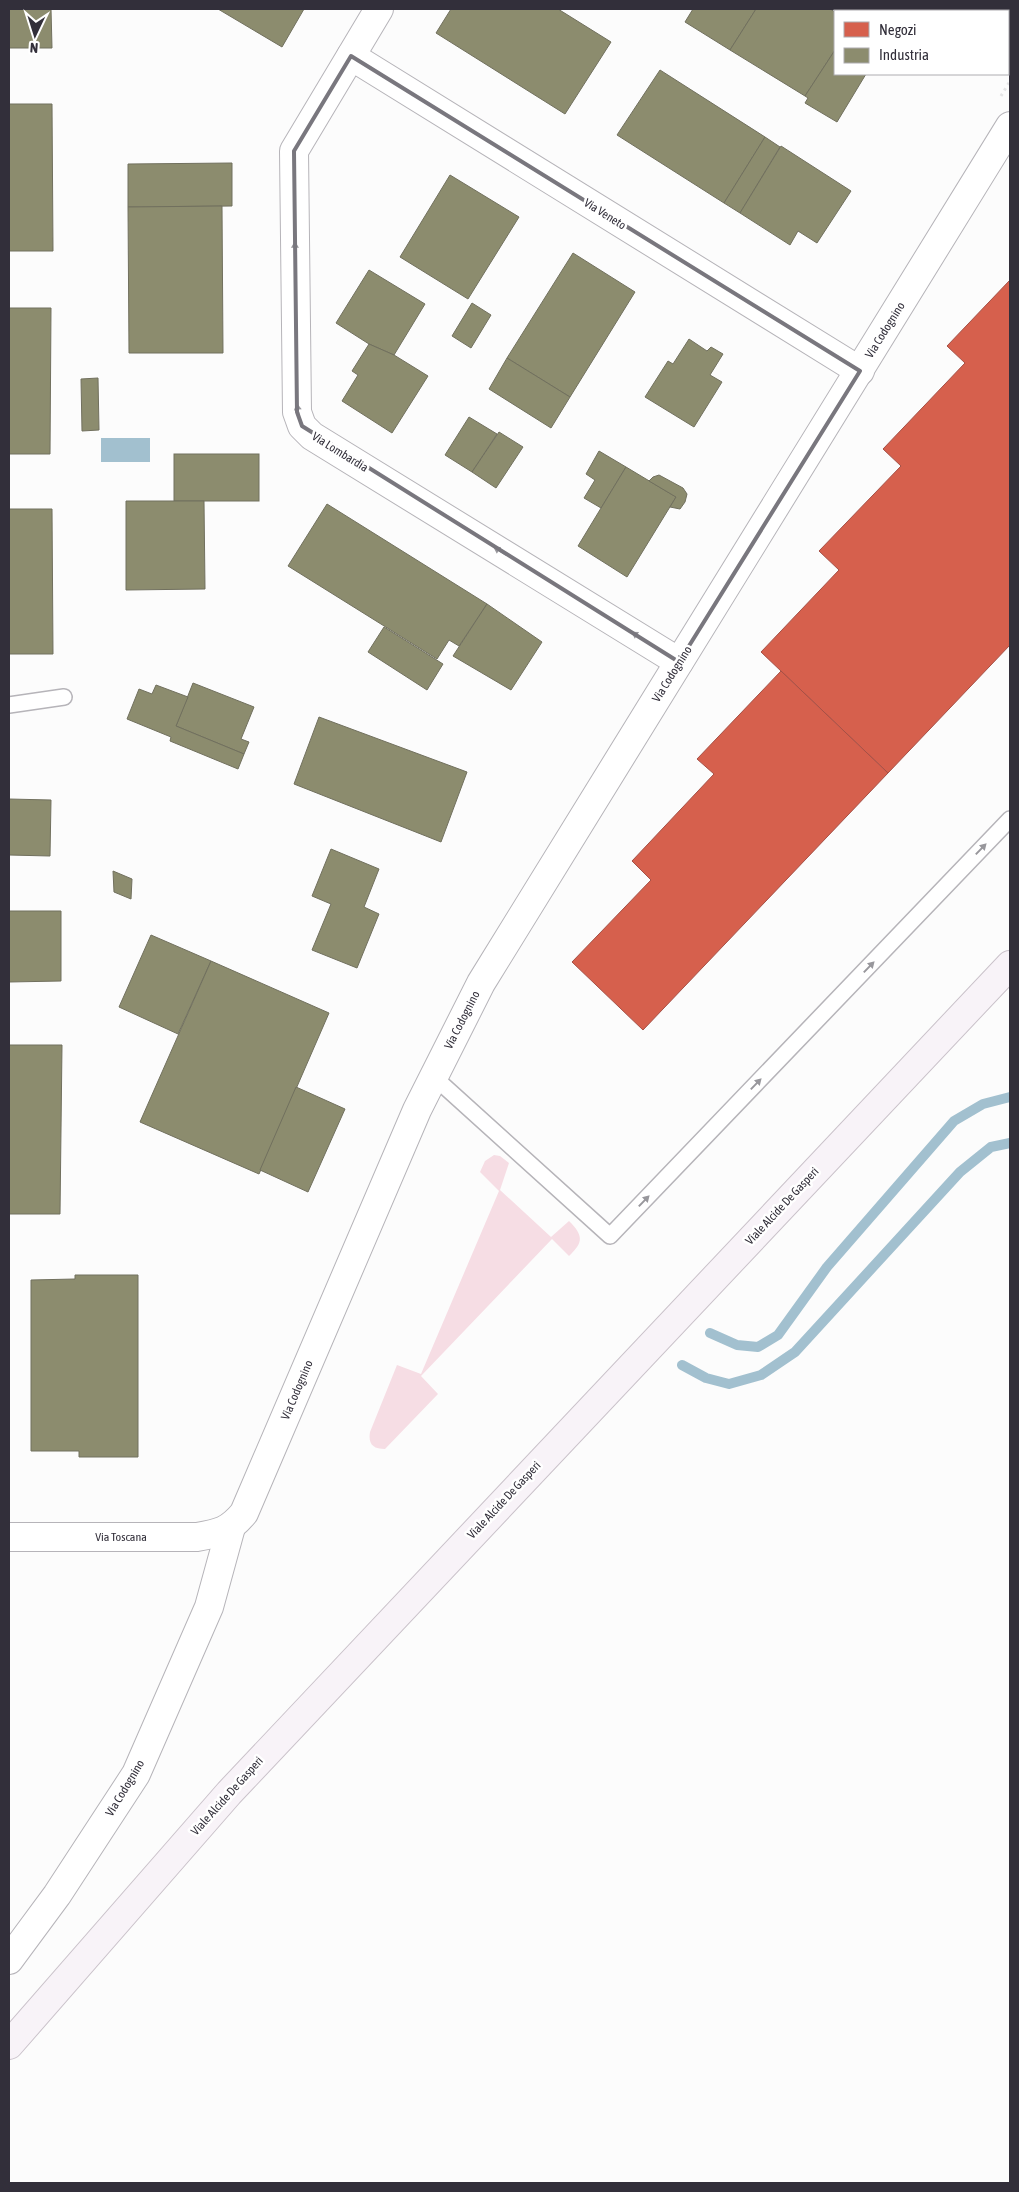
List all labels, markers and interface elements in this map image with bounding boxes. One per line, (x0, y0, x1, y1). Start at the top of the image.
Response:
north arrow (10, 10, 60, 60)
legend (834, 10, 1009, 75)
text: Negozi (879, 21, 917, 38)
text: N (29, 40, 39, 56)
text: Industria (879, 46, 929, 63)
street label: Via Veneto (581, 196, 629, 233)
one-way arrow (291, 241, 299, 257)
street label: Via Codognino (862, 299, 908, 361)
one-way arrow (294, 403, 302, 419)
street label: Via Lombardia (309, 429, 371, 475)
one-way arrow (493, 546, 506, 556)
one-way arrow (632, 632, 645, 641)
street label: Via Codognino (649, 643, 695, 705)
one-way arrow (975, 844, 987, 856)
one-way arrow (863, 961, 875, 973)
street label: Via Codognino (441, 988, 483, 1051)
one-way arrow (750, 1078, 762, 1090)
street label: Viale Alcide De Gasperi (743, 1164, 821, 1248)
one-way arrow (638, 1195, 650, 1207)
street label: Via Codognino (278, 1358, 316, 1422)
street label: Viale Alcide De Gasperi (465, 1458, 543, 1542)
street label: Via Toscana (95, 1530, 147, 1544)
street label: Viale Alcide De Gasperi (188, 1754, 266, 1838)
street label: Via Codognino (103, 1757, 148, 1819)

